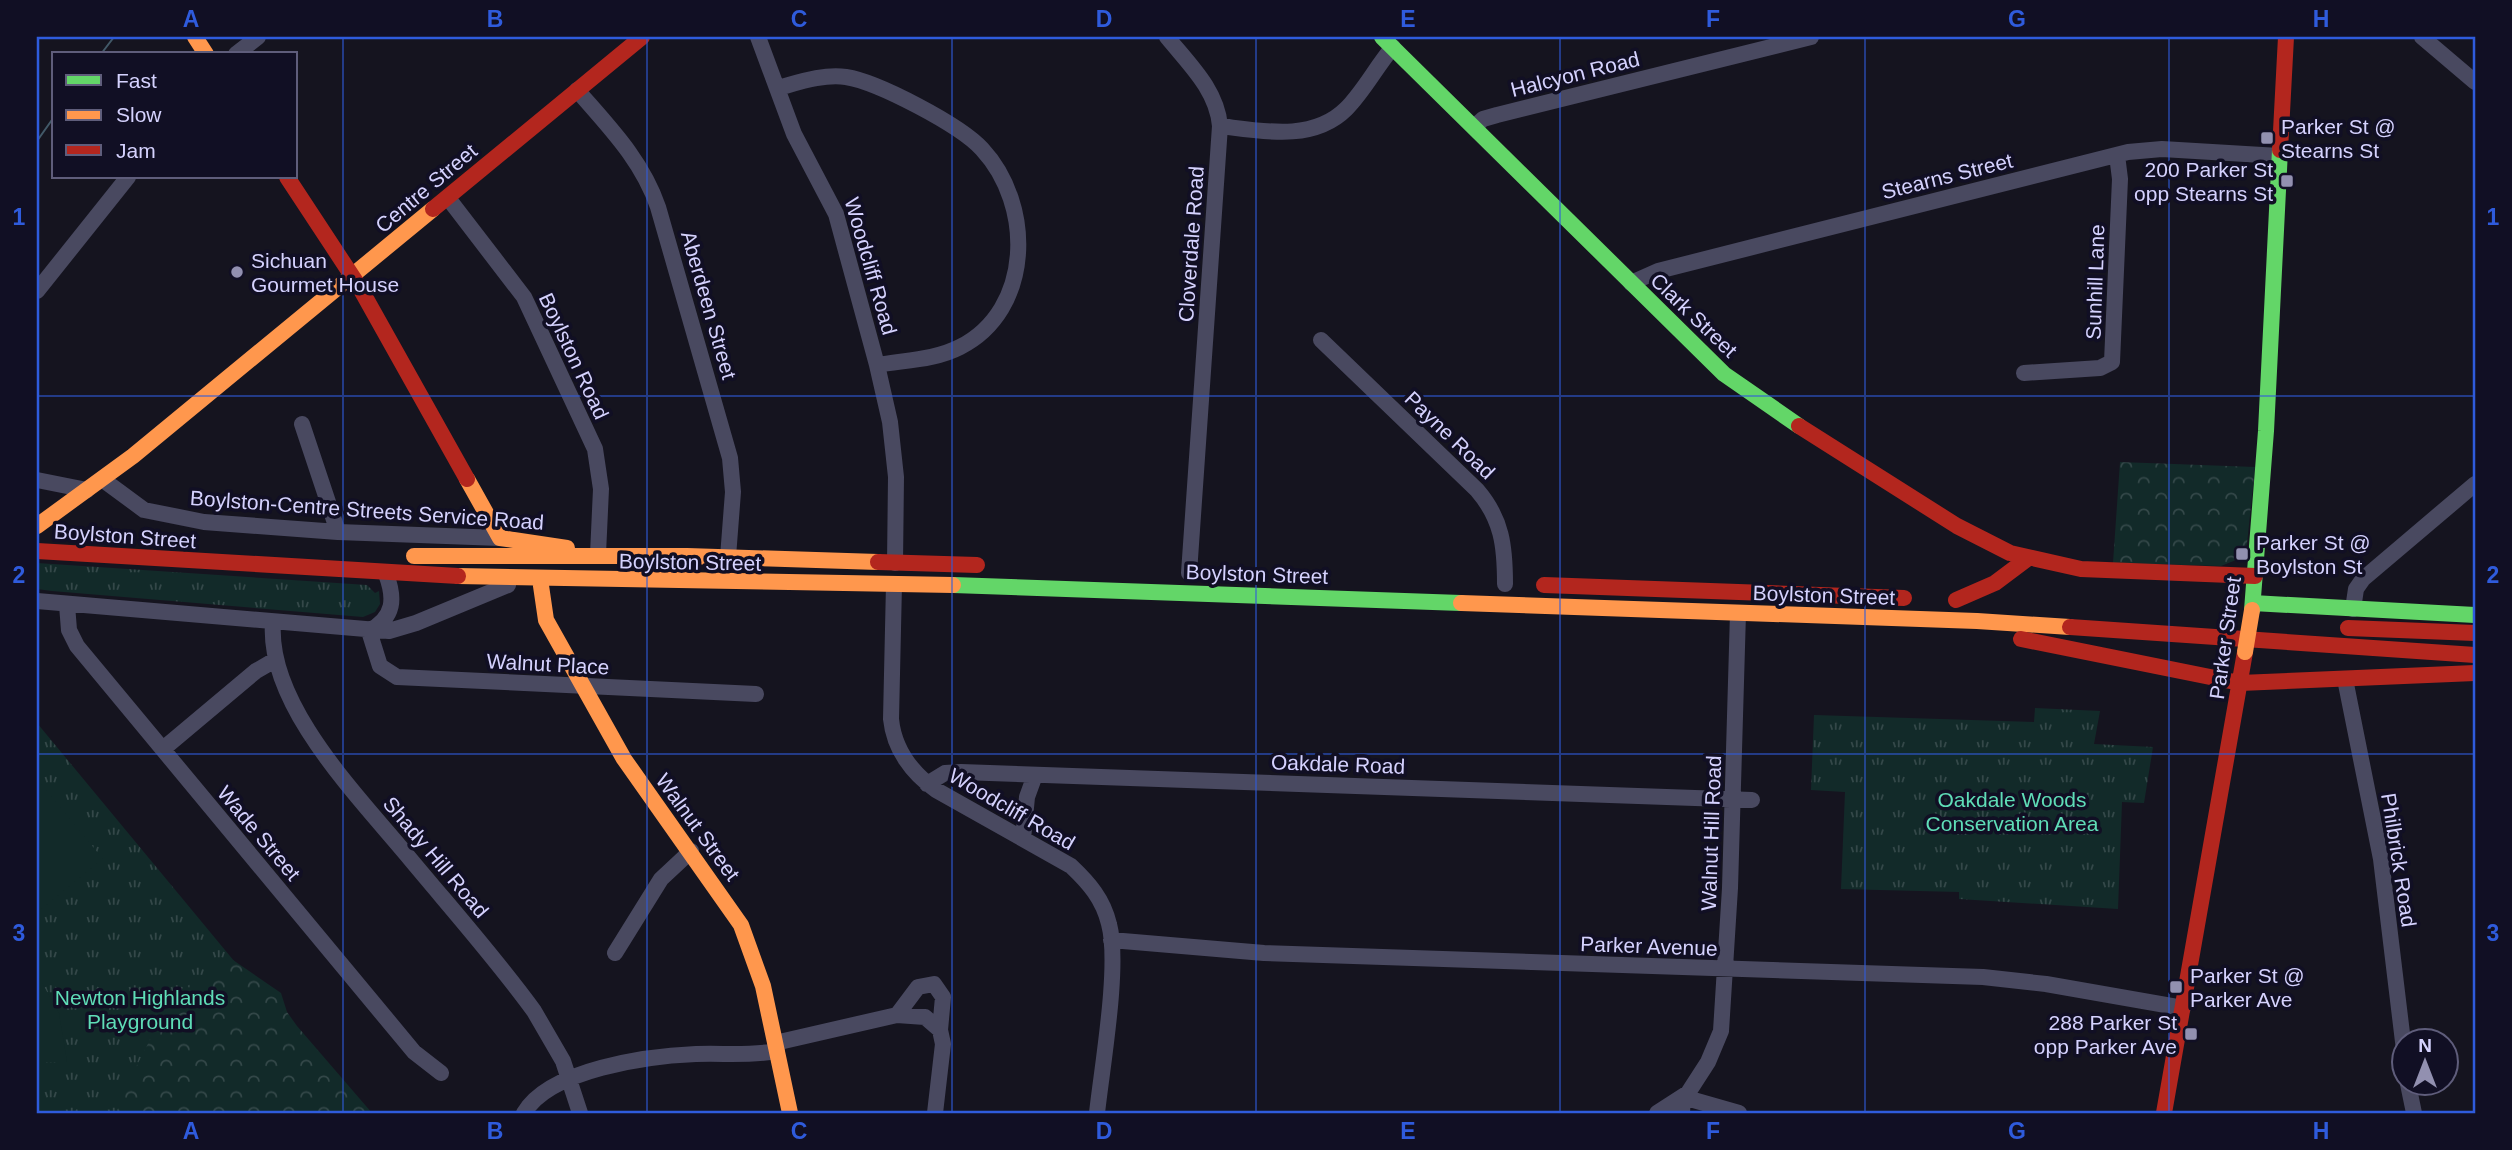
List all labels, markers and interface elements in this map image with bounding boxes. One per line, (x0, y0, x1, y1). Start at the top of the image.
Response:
text: A (183, 6, 199, 32)
text: B (487, 6, 503, 32)
text: C (791, 6, 807, 32)
text: D (1096, 6, 1112, 32)
text: E (1400, 6, 1416, 32)
text: F (1706, 6, 1720, 32)
text: G (2008, 6, 2026, 32)
text: H (2313, 6, 2329, 32)
street label: Halcyon Road (1508, 47, 1642, 101)
legend (52, 52, 298, 178)
text: Fast (116, 69, 157, 92)
text: Slow (116, 103, 162, 126)
place label: Parker St @ Stearns St (2281, 115, 2396, 162)
marker: Parker St @ Stearns St (2259, 130, 2275, 146)
text: Jam (116, 139, 156, 162)
street label: Centre Street (371, 139, 481, 237)
street label: Stearns Street (1879, 149, 2015, 203)
place label: 200 Parker St opp Stearns St (2134, 158, 2273, 205)
street label: Cloverdale Road (1174, 165, 1208, 323)
marker: 200 Parker St opp Stearns St (2279, 173, 2295, 189)
street label: Woodcliff Road (840, 195, 902, 337)
text: 1 (13, 204, 26, 230)
text: 1 (2487, 204, 2500, 230)
street label: Sunhill Lane (2081, 224, 2109, 340)
street label: Aberdeen Street (677, 228, 741, 382)
place label: Sichuan Gourmet House (251, 249, 399, 296)
marker: Sichuan Gourmet House (229, 264, 245, 280)
street label: Clark Street (1646, 268, 1742, 362)
street label: Boylston Road (535, 289, 613, 423)
street label: Payne Road (1400, 387, 1500, 483)
street label: Boylston-Centre Streets Service Road (189, 486, 545, 534)
street label: Boylston Street (53, 520, 197, 552)
place label: Parker St @ Boylston St (2256, 531, 2371, 578)
marker: Parker St @ Boylston St (2234, 546, 2250, 562)
street label: Boylston Street (619, 549, 762, 575)
street label: Boylston Street (1185, 560, 1329, 588)
text: 2 (13, 562, 25, 588)
text: 2 (2487, 562, 2499, 588)
street label: Parker Street (2205, 575, 2245, 701)
street label: Boylston Street (1752, 581, 1896, 609)
street label: Walnut Place (486, 649, 610, 679)
street label: Oakdale Road (1271, 750, 1405, 778)
street label: Walnut Hill Road (1697, 755, 1725, 911)
street label: Woodcliff Road (945, 764, 1079, 854)
street label: Walnut Street (652, 769, 745, 885)
street label: Wade Street (213, 781, 305, 885)
park label: Oakdale Woods Conservation Area (1926, 788, 2099, 835)
street label: Philbrick Road (2377, 791, 2421, 929)
street label: Shady Hill Road (379, 792, 493, 922)
text: 3 (13, 920, 25, 946)
text: 3 (2487, 920, 2499, 946)
street label: Parker Avenue (1580, 932, 1718, 960)
place label: Parker St @ Parker Ave (2190, 964, 2305, 1011)
marker: Parker St @ Parker Ave (2168, 979, 2184, 995)
park label: Newton Highlands Playground (55, 986, 225, 1033)
place label: 288 Parker St opp Parker Ave (2034, 1011, 2177, 1058)
marker: 288 Parker St opp Parker Ave (2183, 1026, 2199, 1042)
north arrow (2390, 1028, 2460, 1098)
text: N (2418, 1035, 2432, 1056)
text: A (183, 1118, 199, 1144)
text: B (487, 1118, 503, 1144)
text: C (791, 1118, 807, 1144)
text: D (1096, 1118, 1112, 1144)
text: E (1400, 1118, 1416, 1144)
text: F (1706, 1118, 1720, 1144)
text: G (2008, 1118, 2026, 1144)
text: H (2313, 1118, 2329, 1144)

